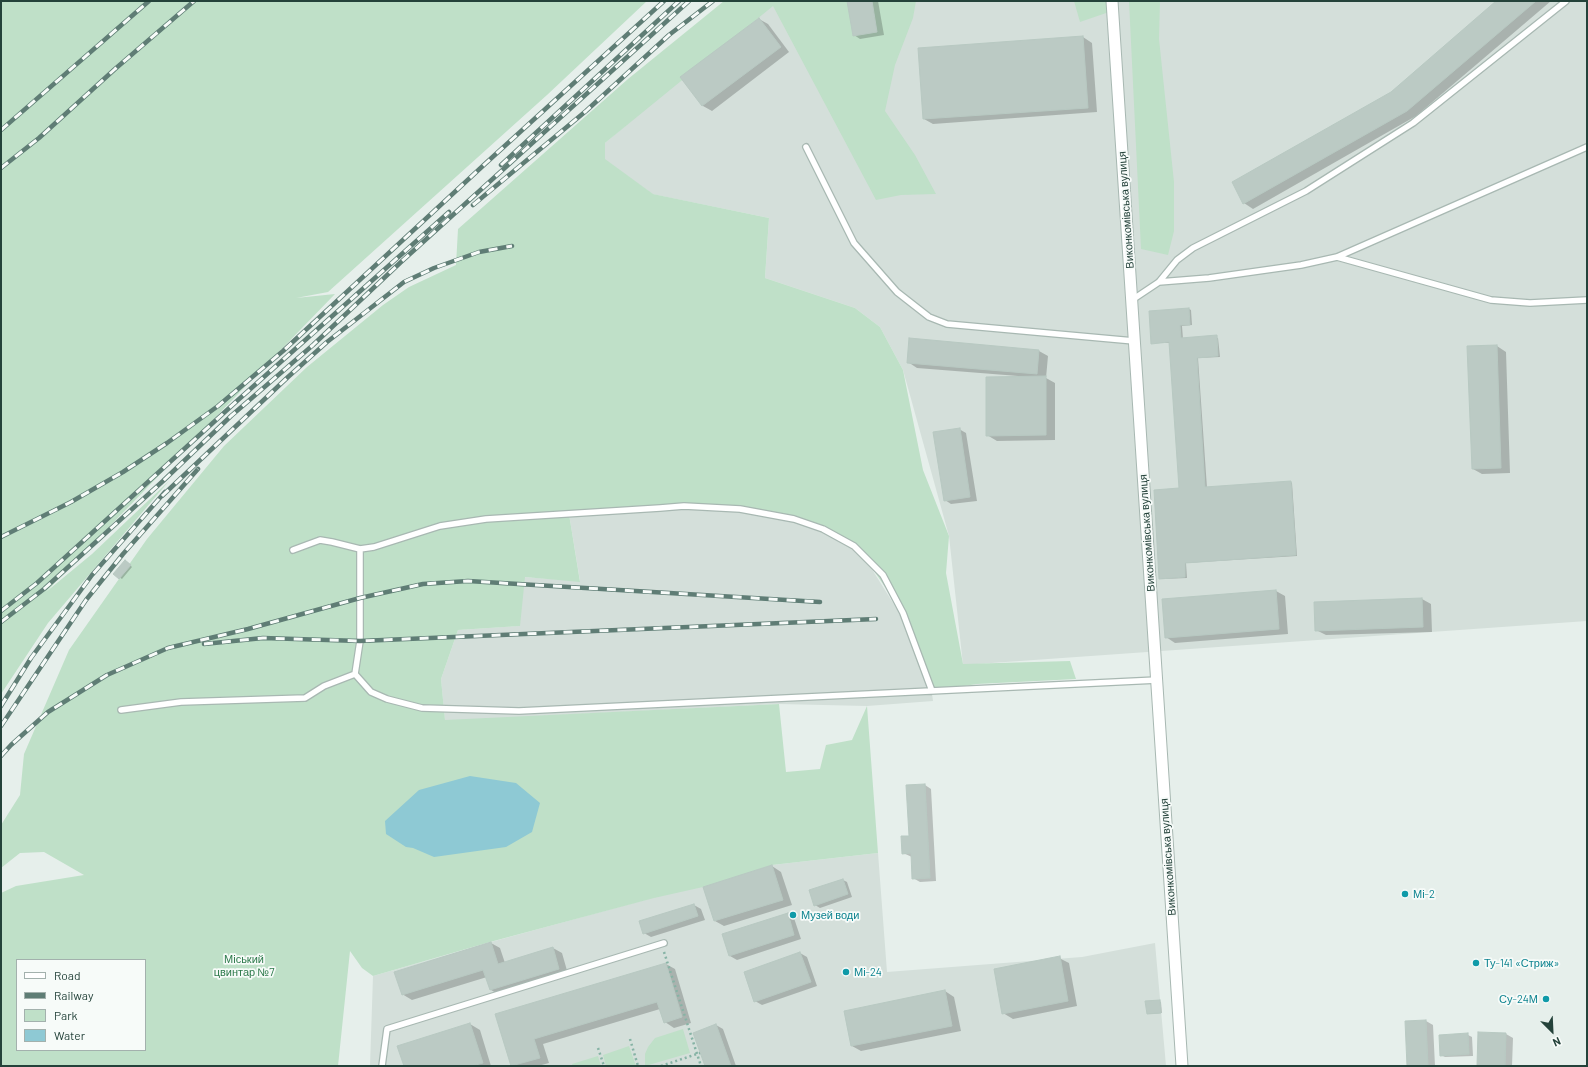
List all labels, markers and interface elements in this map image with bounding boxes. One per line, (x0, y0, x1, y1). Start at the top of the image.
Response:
street label: Виконкомівська вулиця (1115, 151, 1137, 269)
street label: Виконкомівська вулиця (1136, 474, 1158, 592)
street label: Виконкомівська вулиця (1157, 798, 1179, 916)
place label: Мі-2 (1413, 887, 1435, 901)
marker: Мі-2 (1400, 889, 1410, 899)
place label: Музей води (801, 908, 859, 922)
marker: Музей води (788, 910, 798, 920)
park label: Міський цвинтар №7 (214, 952, 274, 978)
place label: Ту-141 «Стриж» (1484, 956, 1559, 970)
marker: Ту-141 «Стриж» (1471, 958, 1481, 968)
legend (16, 959, 146, 1051)
place label: Мі-24 (854, 965, 882, 979)
marker: Мі-24 (841, 967, 851, 977)
text: Road (54, 968, 81, 982)
text: Railway (54, 988, 93, 1002)
place label: Су-24М (1499, 992, 1538, 1006)
marker: Су-24М (1541, 994, 1551, 1004)
text: Park (54, 1008, 78, 1022)
north arrow (1532, 1011, 1572, 1051)
text: Water (54, 1028, 85, 1042)
text: N (1551, 1035, 1563, 1050)

